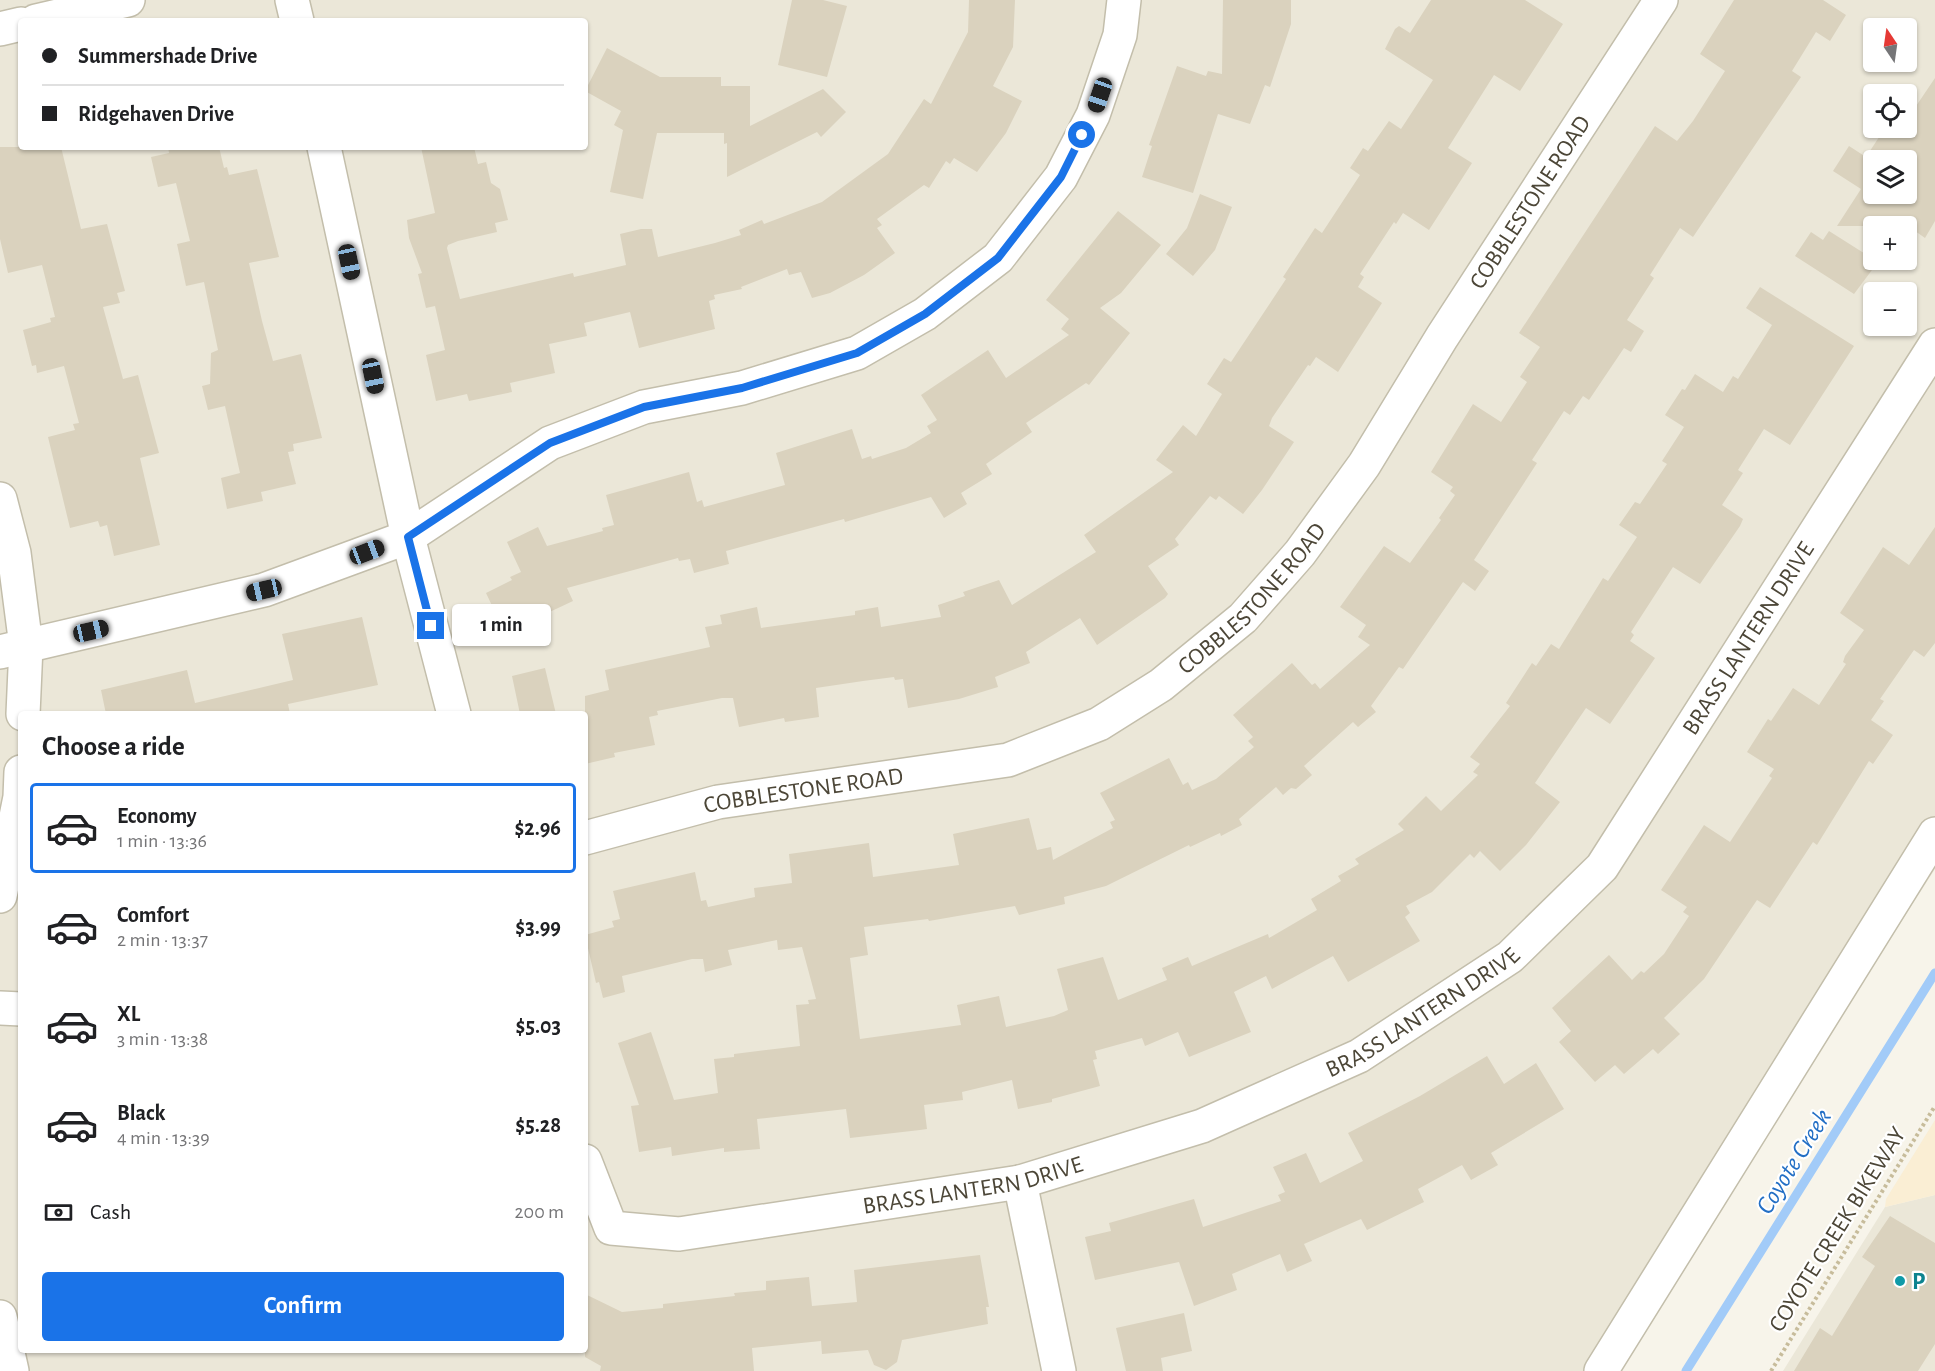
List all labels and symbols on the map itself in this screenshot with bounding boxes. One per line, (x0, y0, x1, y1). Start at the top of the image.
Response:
north arrow (1863, 18, 1917, 72)
car (1086, 75, 1114, 115)
street label: COBBLESTONE ROAD (1466, 112, 1596, 294)
route start (1068, 121, 1095, 148)
car (336, 243, 362, 281)
car (360, 357, 386, 395)
street label: COBBLESTONE ROAD (1174, 519, 1331, 679)
car (347, 537, 387, 567)
street label: BRASS LANTERN DRIVE (1679, 538, 1819, 740)
car (244, 577, 284, 603)
callout: 1 min (452, 605, 551, 647)
route end (417, 612, 444, 639)
car (71, 618, 111, 644)
street label: COBBLESTONE ROAD (701, 764, 905, 818)
street label: BRASS LANTERN DRIVE (1322, 943, 1525, 1082)
water label: Coyote Creek (1751, 1104, 1836, 1219)
street label: COYOTE CREEK BIKEWAY (1765, 1123, 1911, 1336)
street label: BRASS LANTERN DRIVE (861, 1152, 1086, 1219)
place label: P (1912, 1270, 1925, 1294)
marker: P (1893, 1274, 1907, 1288)

